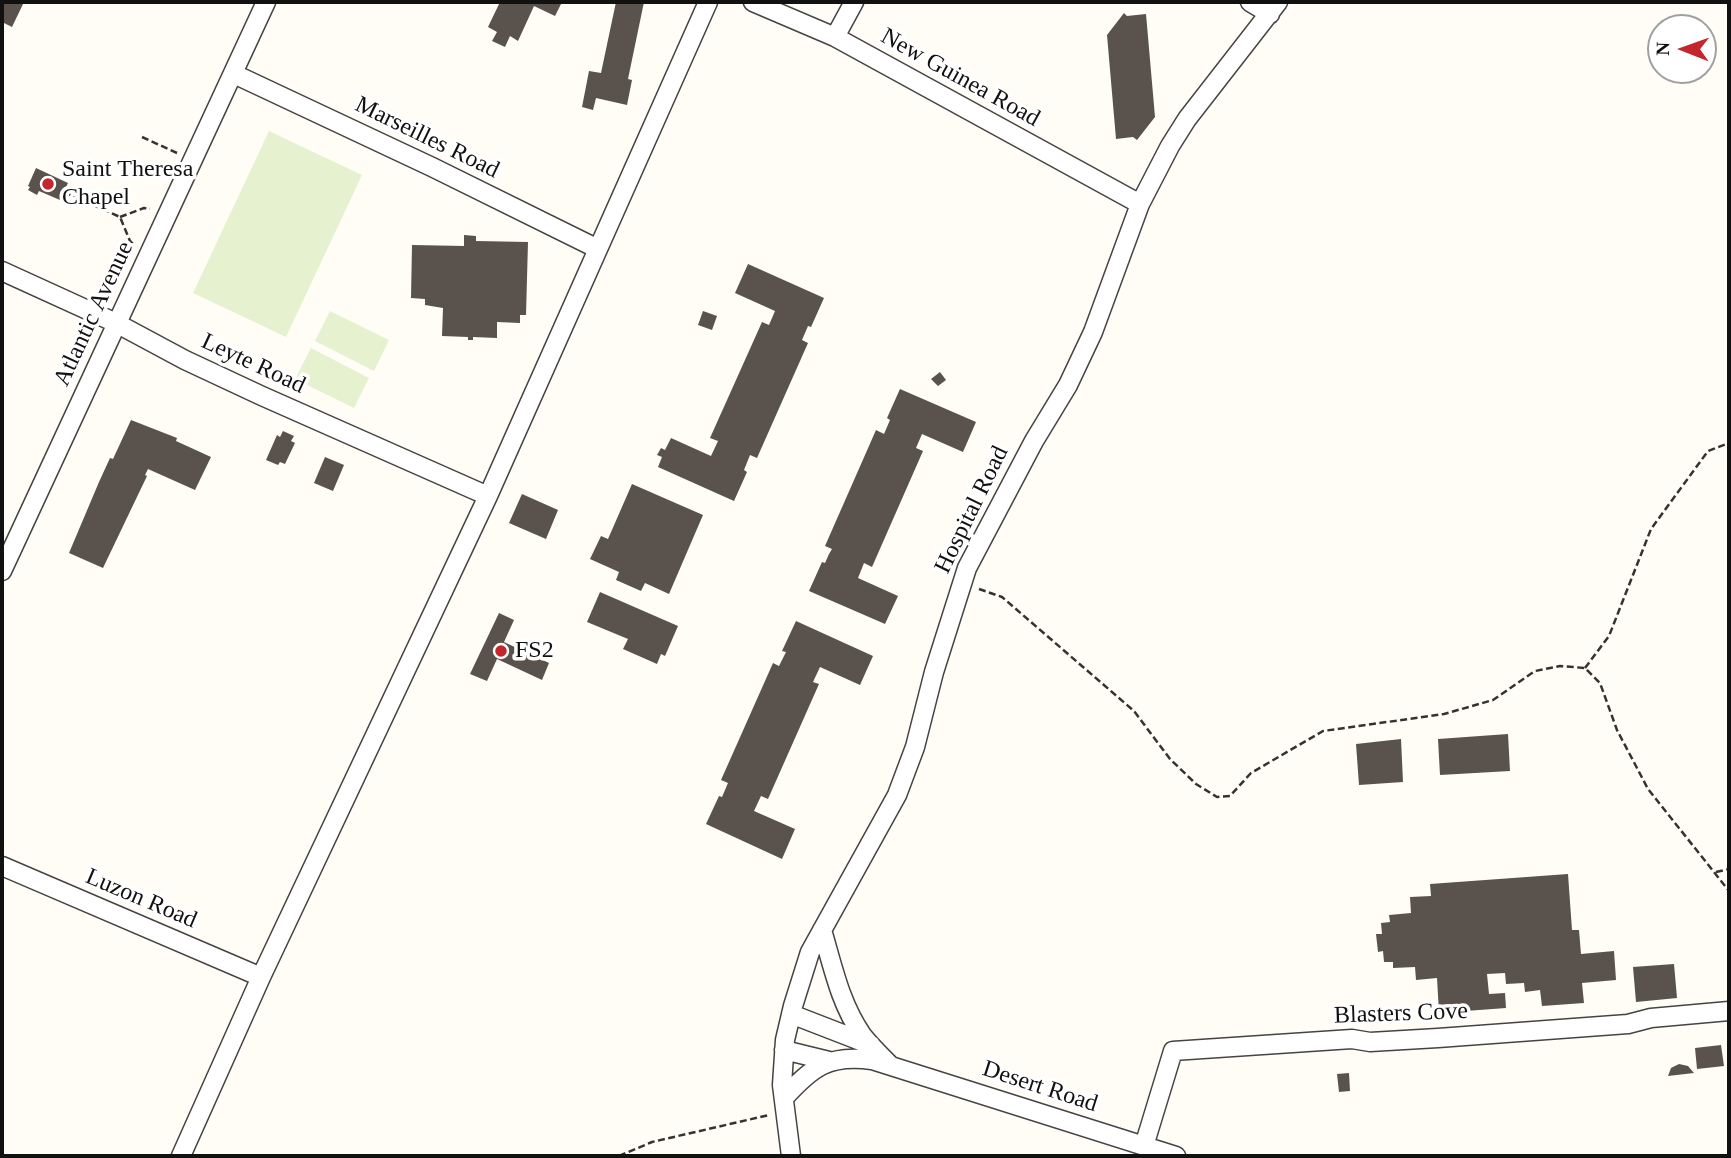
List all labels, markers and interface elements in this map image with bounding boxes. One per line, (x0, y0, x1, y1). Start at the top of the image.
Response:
north arrow (1647, 14, 1717, 84)
street label: New Guinea Road (875, 22, 1045, 134)
text: N (1652, 42, 1673, 56)
street label: Marseilles Road (350, 91, 504, 185)
place label: Saint Theresa Chapel (62, 156, 193, 212)
marker: Saint Theresa Chapel (40, 176, 56, 192)
street label: Atlantic Avenue (48, 237, 140, 391)
street label: Leyte Road (196, 327, 310, 401)
street label: Hospital Road (929, 442, 1015, 578)
place label: FS2 (515, 637, 554, 665)
marker: FS2 (493, 643, 509, 659)
street label: Luzon Road (81, 863, 201, 935)
street label: Blasters Cove (1334, 997, 1468, 1031)
street label: Desert Road (979, 1055, 1101, 1119)

